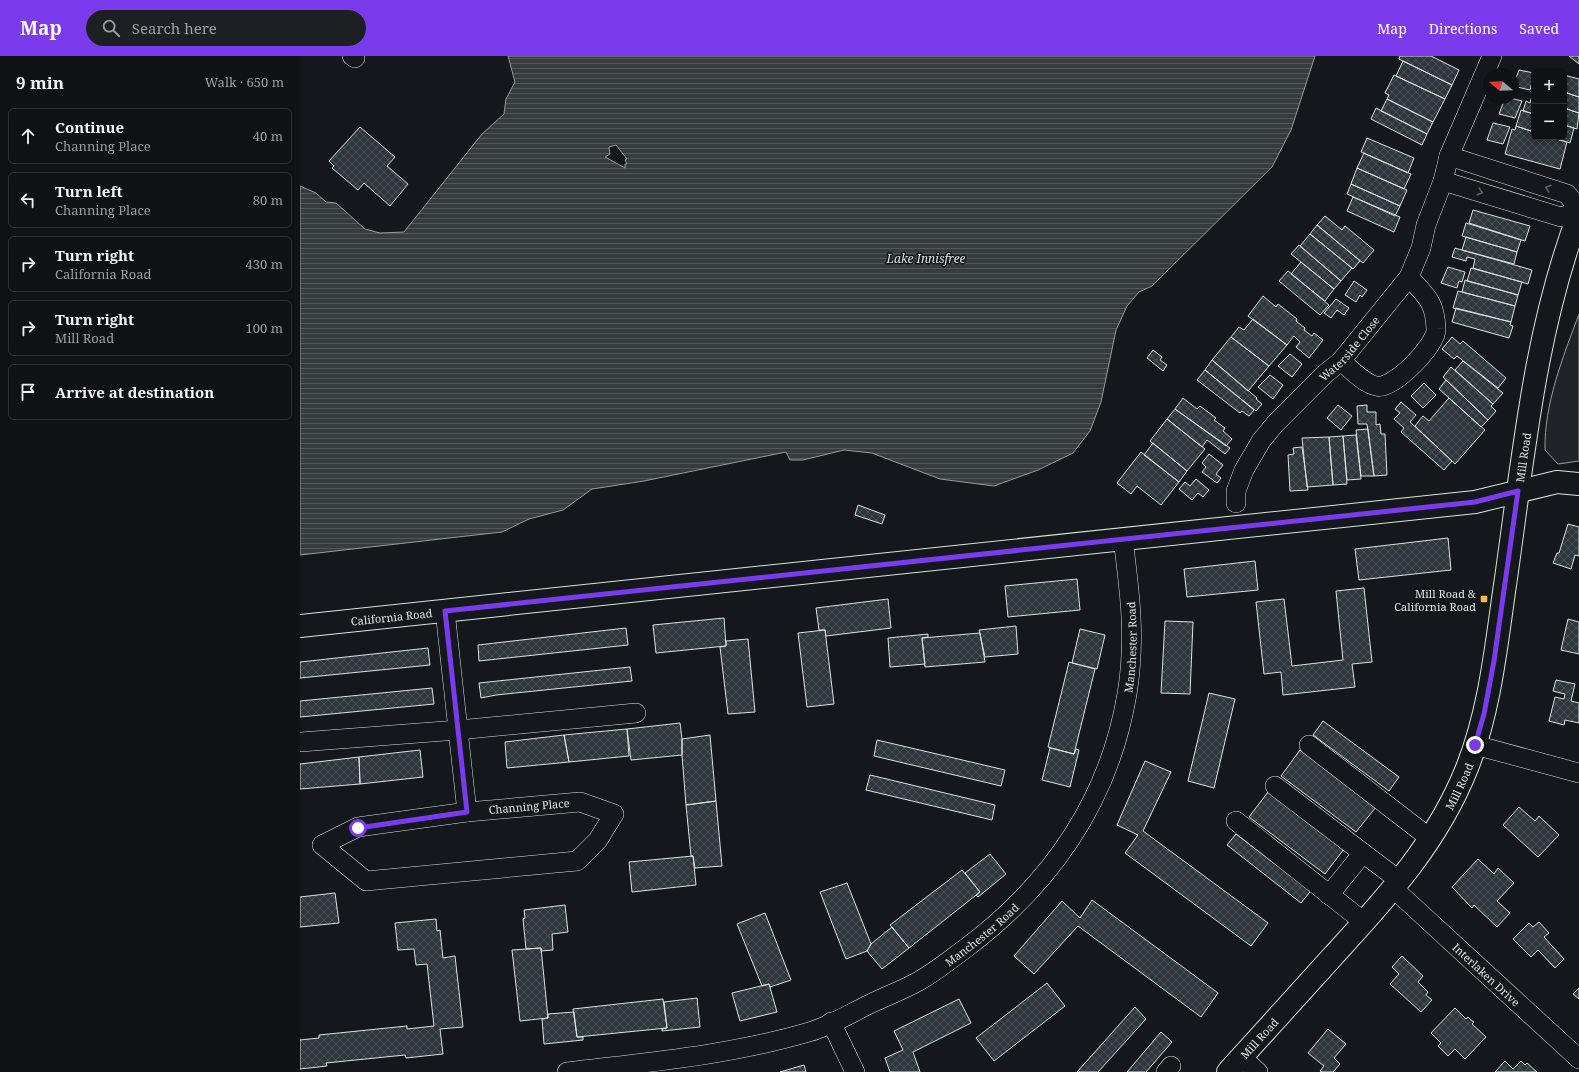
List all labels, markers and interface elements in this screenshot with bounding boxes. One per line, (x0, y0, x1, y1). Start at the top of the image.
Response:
search box (86, 10, 366, 46)
text: Map (20, 15, 62, 41)
icon: search (100, 17, 122, 39)
text: Search here (132, 18, 217, 38)
text: Map (1377, 19, 1407, 38)
text: Directions (1429, 19, 1497, 38)
text: Saved (1519, 19, 1559, 38)
north arrow (1483, 68, 1519, 104)
map controls (1531, 68, 1567, 140)
button: + (1531, 68, 1567, 104)
text: 9 min (16, 71, 64, 94)
text: Walk · 650 m (205, 73, 284, 91)
button: − (1531, 104, 1567, 140)
text: Continue (55, 117, 124, 137)
icon: ahead (17, 125, 39, 147)
text: 40 m (253, 127, 283, 145)
text: Channing Place (55, 137, 151, 155)
text: Turn left (55, 181, 123, 201)
one-way arrow (1545, 184, 1552, 193)
one-way arrow (1477, 187, 1484, 196)
icon: left (17, 189, 39, 211)
text: 80 m (253, 191, 283, 209)
text: Channing Place (55, 201, 151, 219)
text: Turn right (55, 245, 134, 265)
water label: Lake Innisfree (885, 250, 966, 267)
icon: right (17, 253, 39, 275)
text: 430 m (246, 255, 283, 273)
text: California Road (55, 265, 152, 283)
text: Turn right (55, 309, 134, 329)
street label: Waterside Close (1315, 312, 1382, 384)
icon: right (17, 317, 39, 339)
text: 100 m (246, 319, 283, 337)
text: Mill Road (55, 329, 114, 347)
icon: arrive (17, 381, 39, 403)
text: Arrive at destination (55, 382, 214, 402)
street label: Mill Road (1512, 431, 1534, 483)
place label: Mill Road & California Road (1394, 586, 1477, 614)
marker: Mill Road & California Road (1479, 594, 1489, 604)
street label: Manchester Road (1120, 601, 1139, 694)
street label: California Road (350, 605, 433, 628)
route end (1466, 736, 1484, 754)
street label: Mill Road (1441, 760, 1476, 812)
street label: Channing Place (488, 795, 570, 817)
route start (349, 819, 367, 837)
street label: Manchester Road (942, 899, 1022, 969)
street label: Interlaken Drive (1450, 939, 1524, 1009)
street label: Mill Road (1236, 1014, 1281, 1062)

